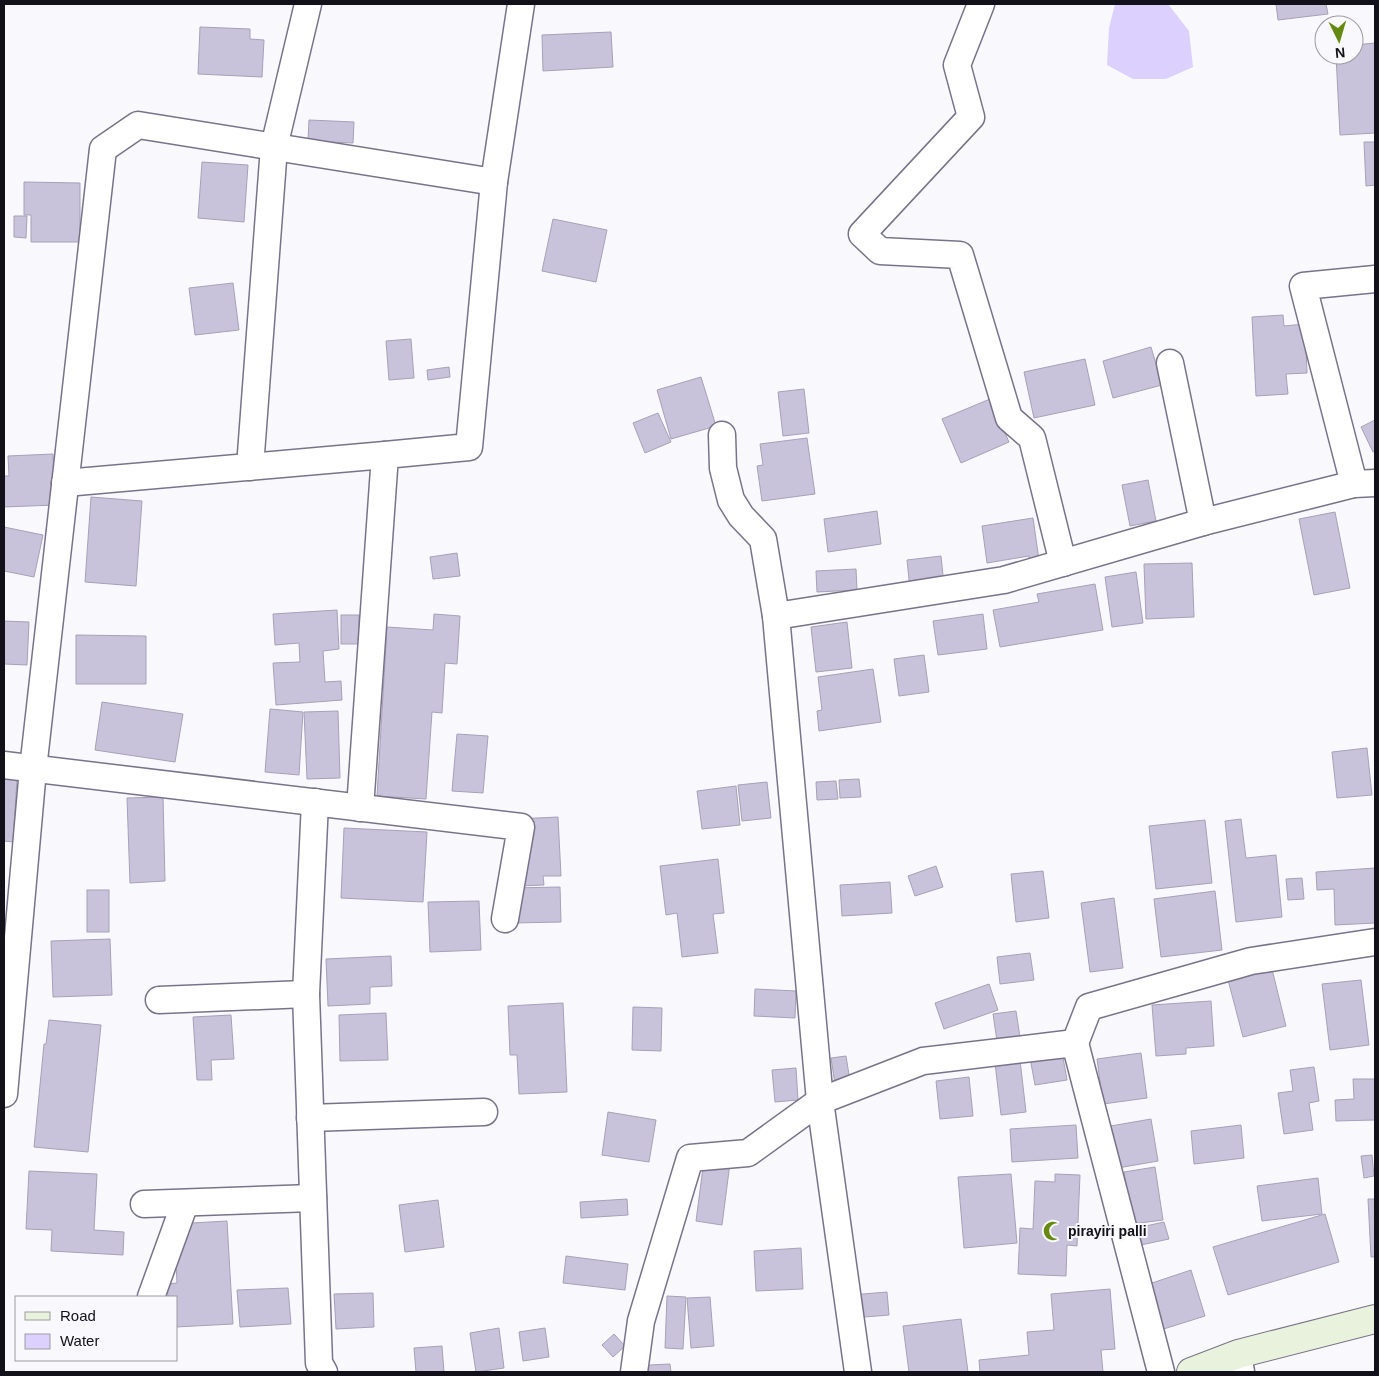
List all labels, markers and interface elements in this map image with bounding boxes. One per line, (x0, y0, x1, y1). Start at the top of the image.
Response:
north arrow (1314, 15, 1364, 65)
text: N (1334, 45, 1346, 61)
mosque icon: pirayiri palli (1042, 1220, 1064, 1242)
place label: pirayiri palli (1068, 1223, 1147, 1239)
legend (15, 1296, 178, 1361)
text: Road (60, 1307, 96, 1324)
text: Water (60, 1332, 99, 1349)

